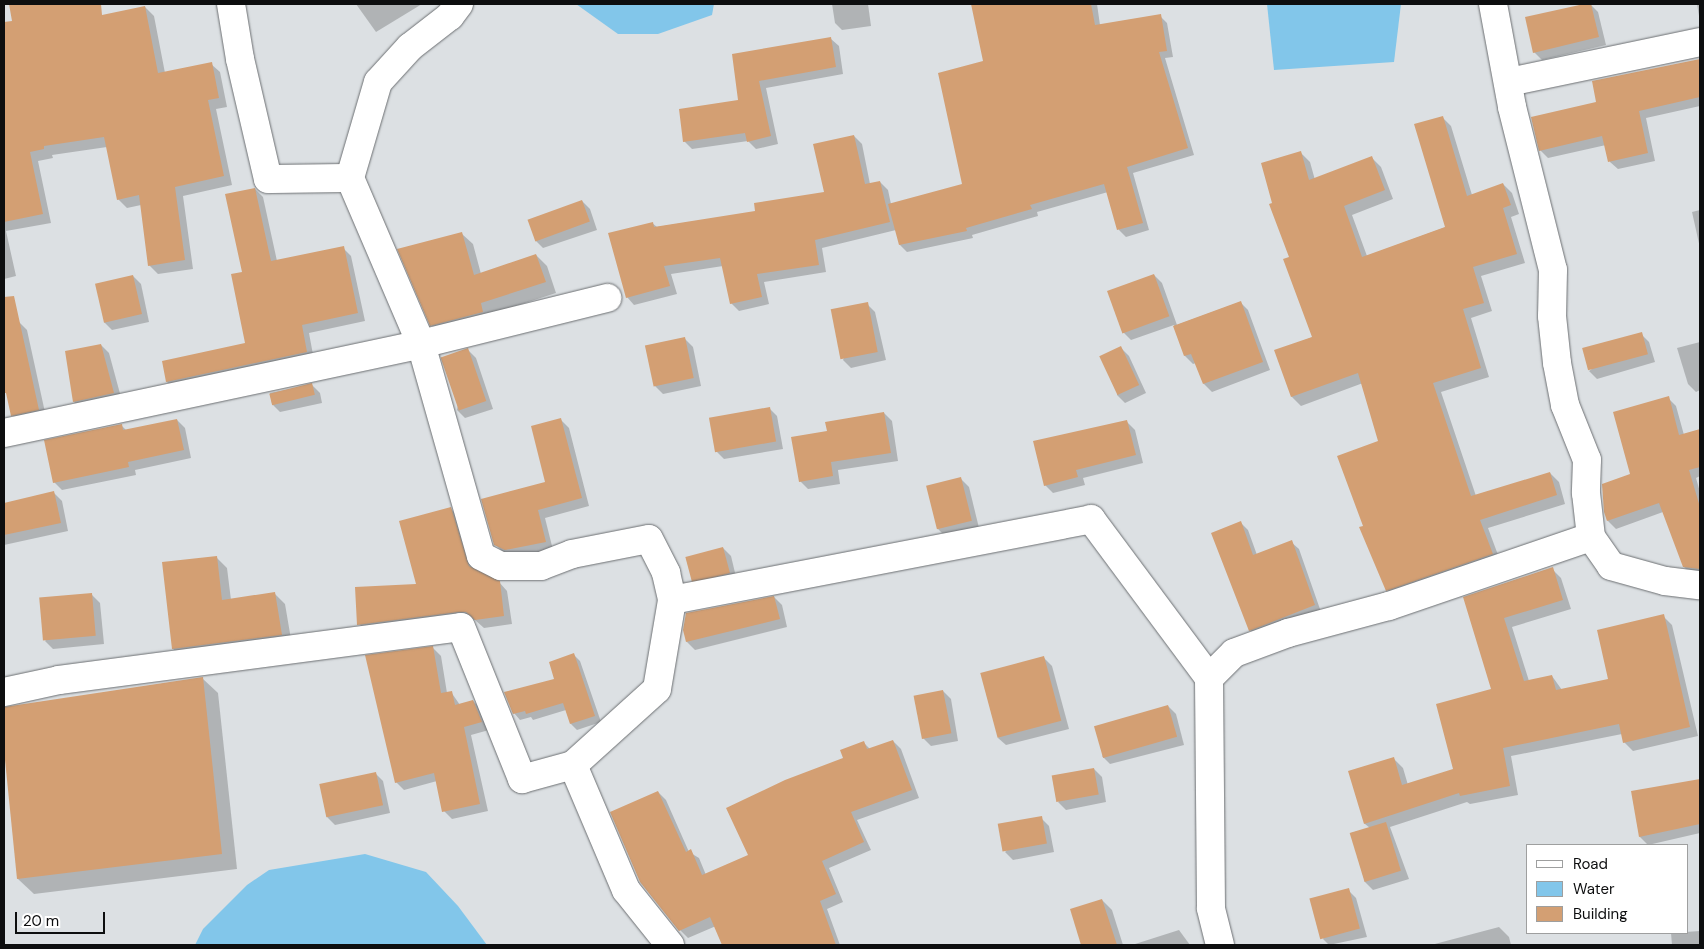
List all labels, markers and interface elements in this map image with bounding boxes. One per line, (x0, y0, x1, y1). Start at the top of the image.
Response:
legend (1526, 844, 1689, 934)
text: Road (1573, 854, 1608, 874)
text: Water (1573, 879, 1614, 899)
scale bar (18, 902, 108, 934)
text: Building (1573, 904, 1628, 924)
text: 20 m (23, 911, 59, 931)

